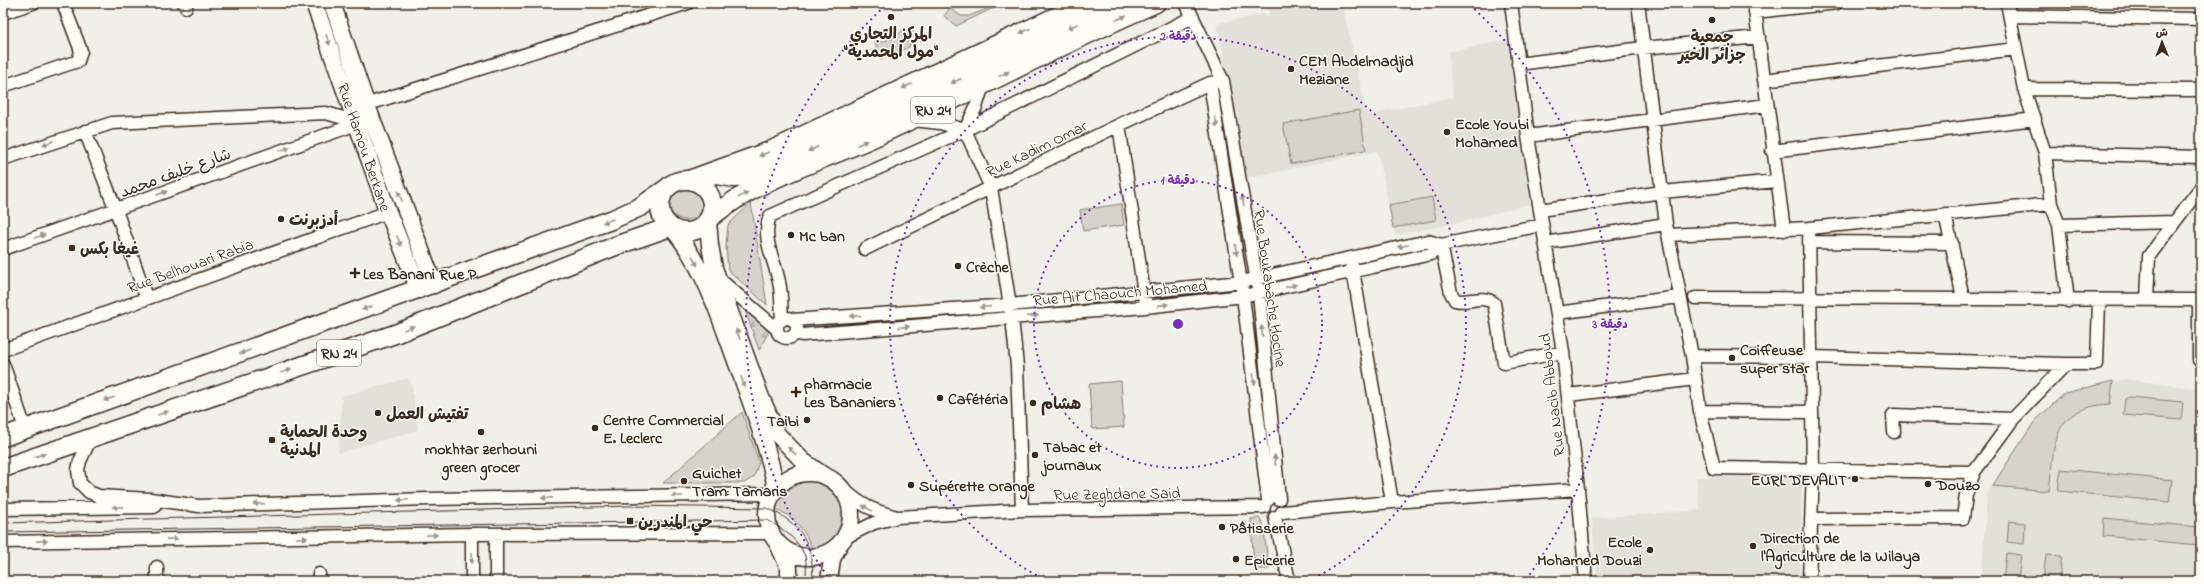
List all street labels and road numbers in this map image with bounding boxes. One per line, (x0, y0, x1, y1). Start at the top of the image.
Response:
street label: Rue Hamou Berkane (330, 80, 397, 216)
road number: RN 24 (911, 97, 955, 123)
street label: Rue Kadim Omar (982, 115, 1092, 185)
street label: شارع خليف محمد (117, 143, 235, 205)
street label: Rue Boukabache Hocine (1246, 208, 1292, 369)
street label: Rue Belhouari Rabia (124, 233, 257, 301)
street label: Rue Ait Chaouch Mohamed (1032, 274, 1208, 314)
street label: Rue Nacib Abboud (1534, 332, 1572, 458)
road number: RN 24 (317, 340, 361, 366)
street label: Rue Zeghdane Said (1053, 482, 1181, 508)

